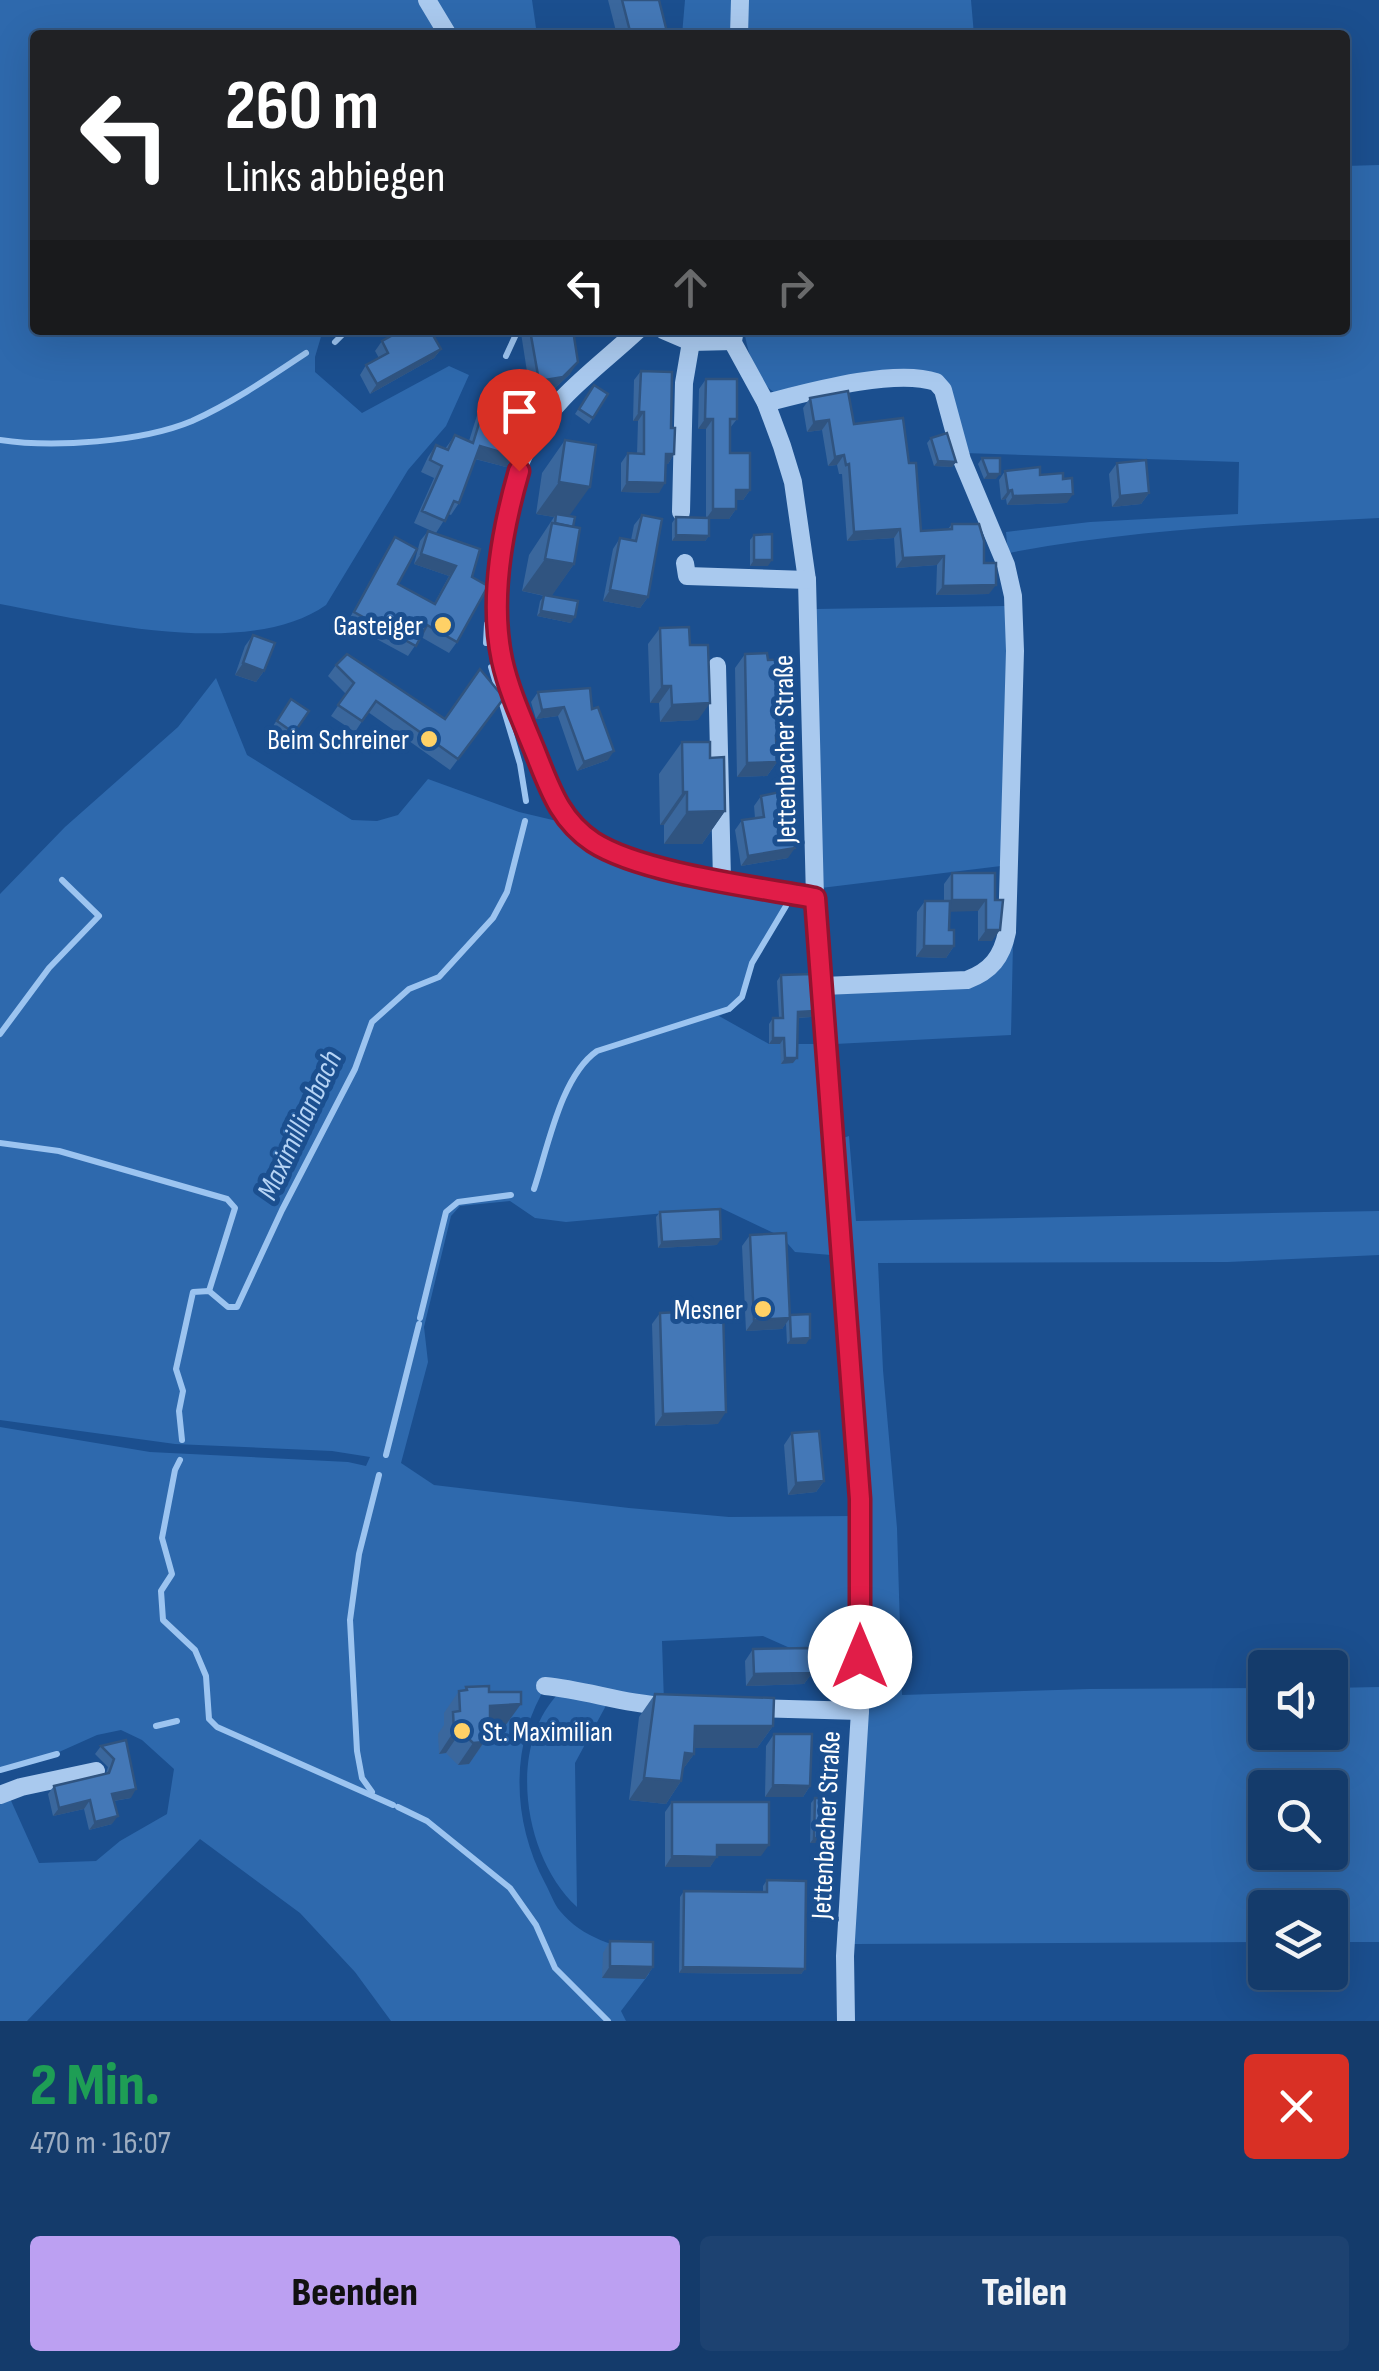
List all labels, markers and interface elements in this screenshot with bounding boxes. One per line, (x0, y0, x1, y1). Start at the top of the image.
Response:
text: 260 m (225, 65, 379, 149)
icon: left (60, 70, 190, 200)
text: Links abbiegen (225, 150, 445, 205)
icon: left (558, 260, 613, 315)
icon: ahead (663, 260, 718, 315)
icon: right (768, 260, 823, 315)
pin (477, 369, 562, 472)
icon: arrive (492, 384, 547, 439)
place label: Gasteiger (333, 610, 423, 643)
marker: Gasteiger (432, 614, 454, 636)
street label: Jettenbacher Straße (767, 655, 804, 844)
place label: Beim Schreiner (267, 724, 409, 757)
marker: Beim Schreiner (418, 728, 440, 750)
water label: Maximillianbach (250, 1045, 350, 1206)
place label: Mesner (674, 1294, 743, 1327)
marker: Mesner (752, 1298, 774, 1320)
position arrow (808, 1605, 912, 1709)
map controls (1248, 1650, 1348, 1990)
button: sound (1248, 1650, 1348, 1750)
place label: St. Maximilian (482, 1716, 613, 1749)
marker: St. Maximilian (451, 1720, 473, 1742)
street label: Jettenbacher Straße (805, 1730, 848, 1921)
button: search (1248, 1770, 1348, 1870)
button: layers (1248, 1890, 1348, 1990)
text: 2 Min. (30, 2050, 160, 2122)
button: close (1244, 2054, 1349, 2159)
text: 470 m · 16:07 (30, 2124, 171, 2163)
button: Beenden (30, 2236, 680, 2351)
button: Teilen (700, 2236, 1349, 2351)

